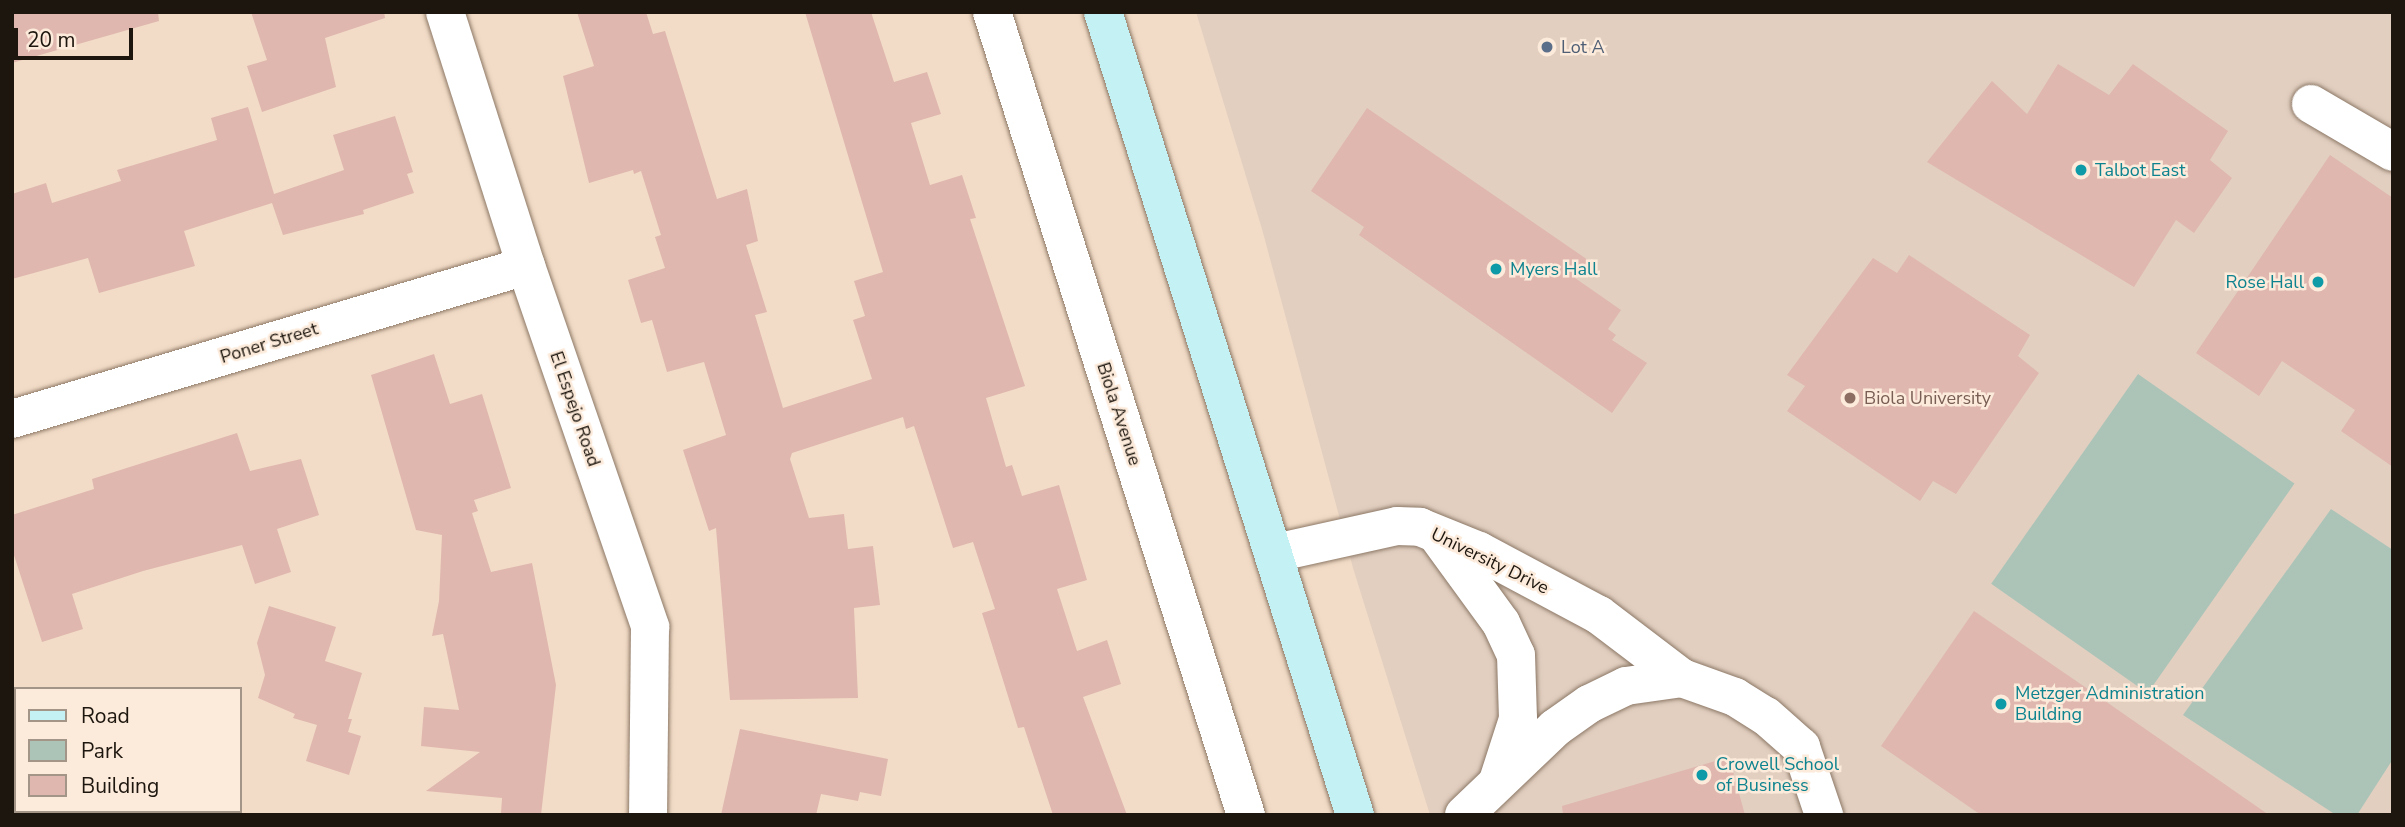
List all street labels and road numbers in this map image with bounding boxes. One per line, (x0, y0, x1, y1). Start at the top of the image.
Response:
street label: Poner Street (218, 318, 320, 368)
street label: El Espejo Road (545, 349, 605, 469)
street label: Biola Avenue (1092, 360, 1146, 468)
street label: University Drive (1428, 523, 1552, 599)

